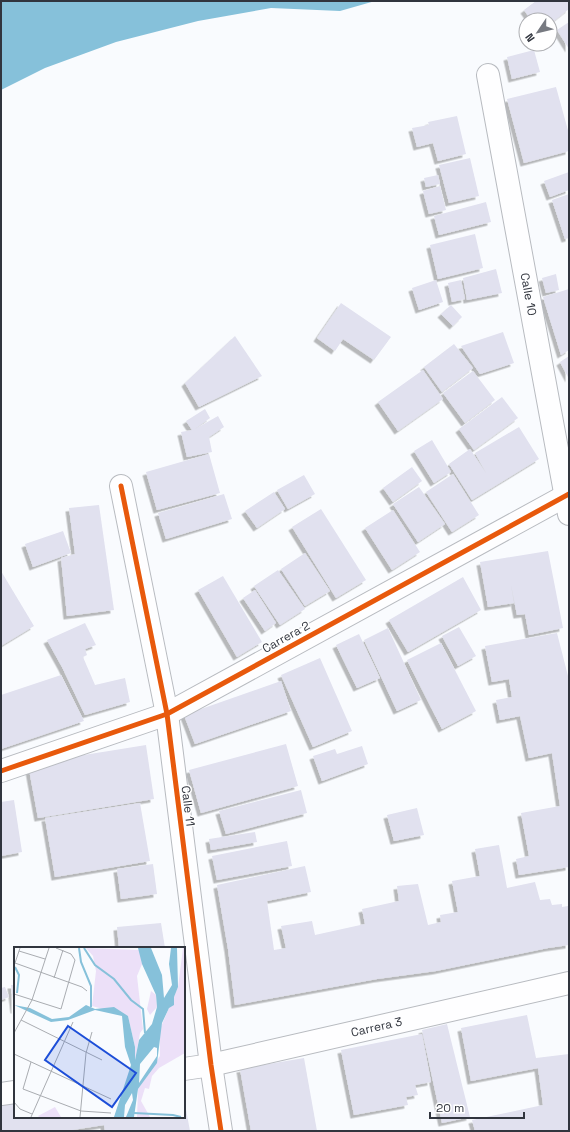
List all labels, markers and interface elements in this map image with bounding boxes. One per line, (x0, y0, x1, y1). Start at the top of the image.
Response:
north arrow (518, 12, 558, 52)
text: N (522, 31, 538, 45)
street label: Calle 10 (517, 271, 540, 317)
street label: Carrera 2 (259, 617, 313, 657)
street label: Calle 11 (178, 785, 198, 827)
inset map (14, 947, 185, 1118)
street label: Carrera 3 (349, 1013, 404, 1041)
scale bar (430, 1094, 524, 1120)
text: 20 m (436, 1100, 464, 1116)

